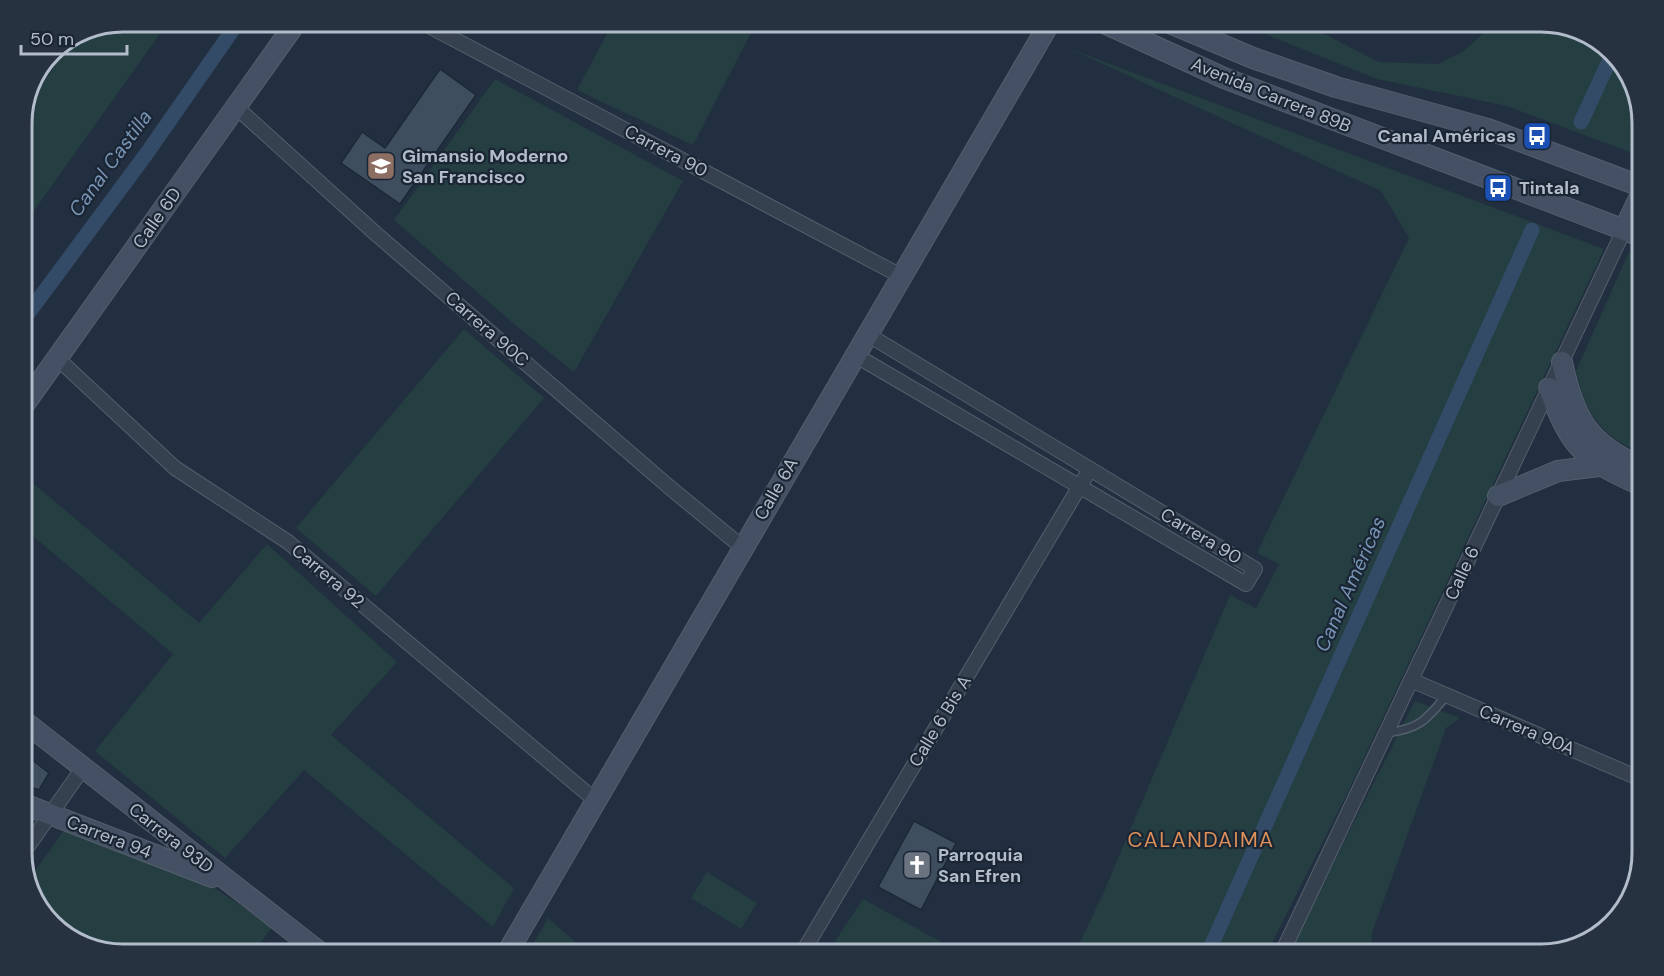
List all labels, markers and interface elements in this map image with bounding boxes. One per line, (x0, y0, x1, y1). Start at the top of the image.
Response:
scale bar (21, 18, 128, 56)
text: 50 m (30, 27, 74, 51)
street label: Avenida Carrera 89B (1187, 52, 1355, 138)
water label: Canal Castilla (63, 104, 157, 222)
street label: Carrera 90 (620, 119, 712, 183)
bus stop icon: Canal Américas (1521, 120, 1553, 152)
place label: Canal Américas (1378, 124, 1516, 148)
place label: Gimansio Moderno San Francisco (402, 144, 568, 189)
school or university icon: Gimansio Moderno San Francisco (365, 150, 397, 182)
bus stop icon: Tintala (1482, 172, 1514, 204)
place label: Tintala (1519, 176, 1579, 200)
street label: Calle 6D (127, 183, 187, 253)
street label: Carrera 90C (440, 286, 534, 372)
street label: Calle 6A (749, 453, 803, 525)
street label: Carrera 90 (1156, 502, 1246, 570)
water label: Canal Américas (1309, 512, 1391, 656)
street label: Carrera 92 (286, 538, 370, 614)
street label: Calle 6 (1439, 542, 1485, 604)
street label: Calle 6 Bis A (903, 671, 977, 771)
street label: Carrera 90A (1475, 699, 1579, 761)
street label: Carrera 93D (124, 797, 218, 879)
street label: Carrera 94 (63, 810, 155, 864)
district label: CALANDAIMA (1127, 826, 1275, 854)
place label: Parroquia San Efren (938, 843, 1023, 888)
church icon: Parroquia San Efren (901, 849, 933, 881)

